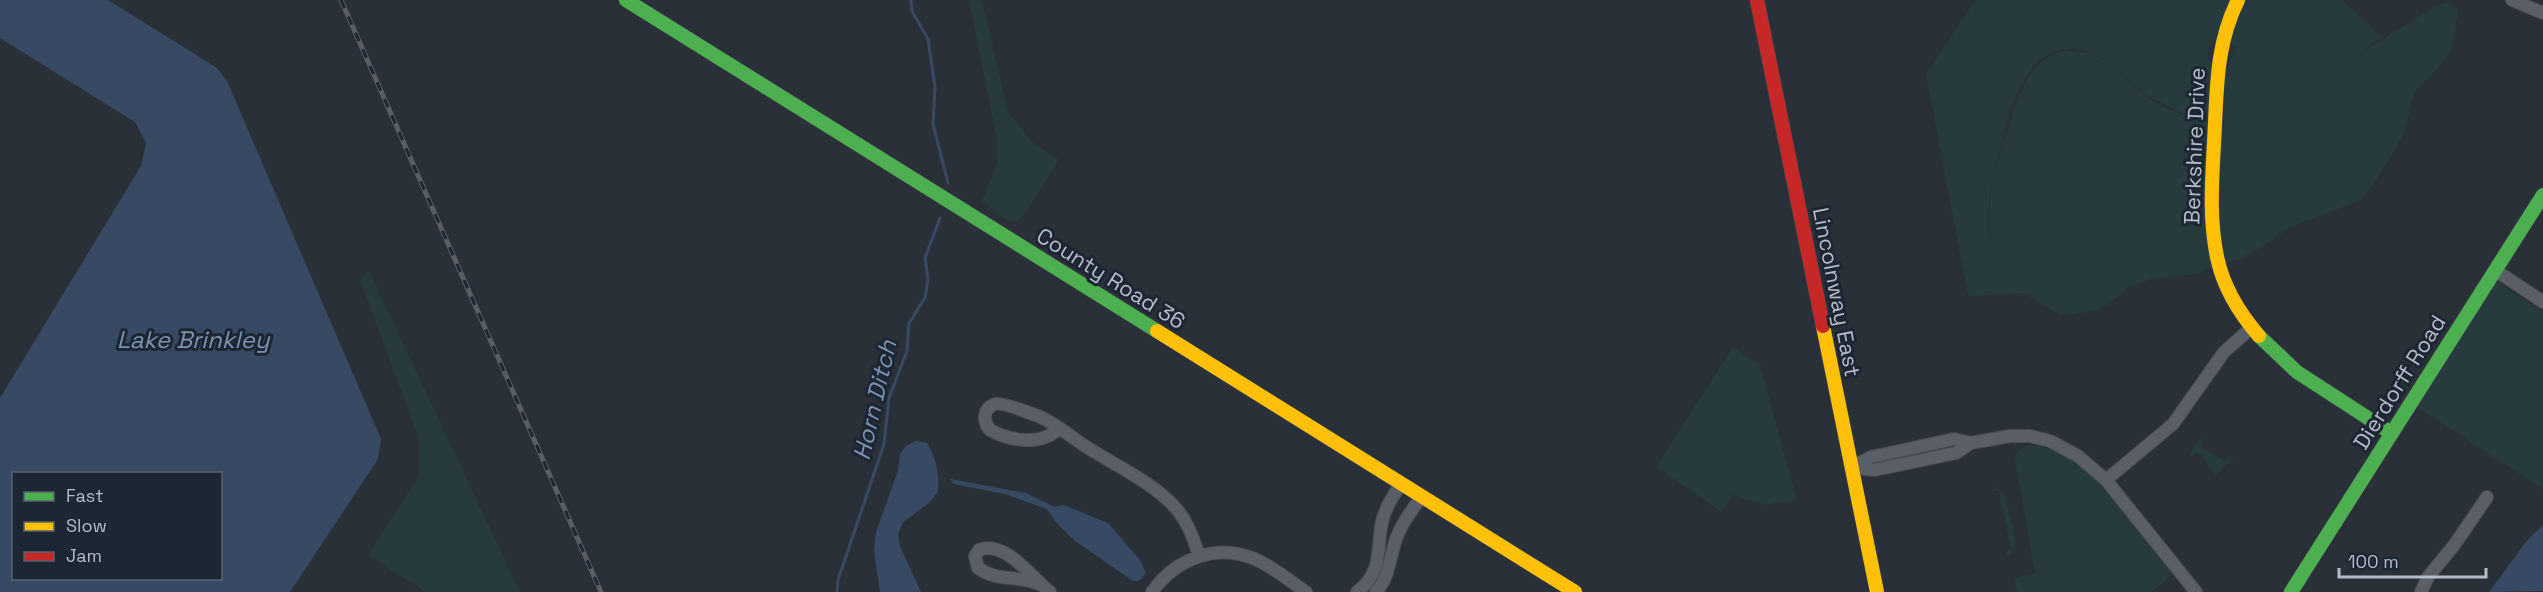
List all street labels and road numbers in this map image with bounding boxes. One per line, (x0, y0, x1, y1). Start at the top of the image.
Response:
street label: Berkshire Drive (2177, 67, 2211, 225)
street label: Lincolnway East (1807, 205, 1867, 379)
street label: County Road 36 (1031, 221, 1191, 335)
street label: Dierdorff Road (2346, 310, 2452, 454)

